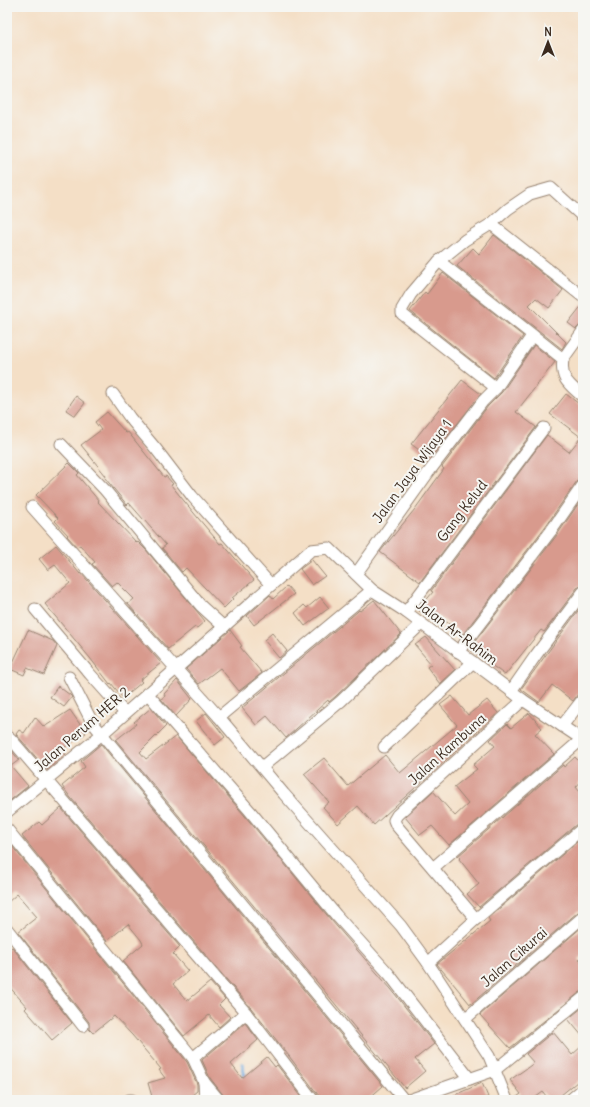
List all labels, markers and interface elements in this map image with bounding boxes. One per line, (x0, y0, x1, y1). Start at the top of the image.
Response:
north arrow (528, 22, 568, 62)
text: N (544, 25, 552, 39)
street label: Jalan Jaya Wijaya 1 (368, 416, 456, 526)
street label: Gang Kelud (433, 477, 491, 545)
street label: Jalan Ar-Rahim (413, 595, 501, 669)
street label: Jalan Perum HER 2 (31, 682, 134, 775)
street label: Jalan Kambuna (404, 709, 490, 789)
street label: Jalan Cikurai (477, 923, 551, 991)

